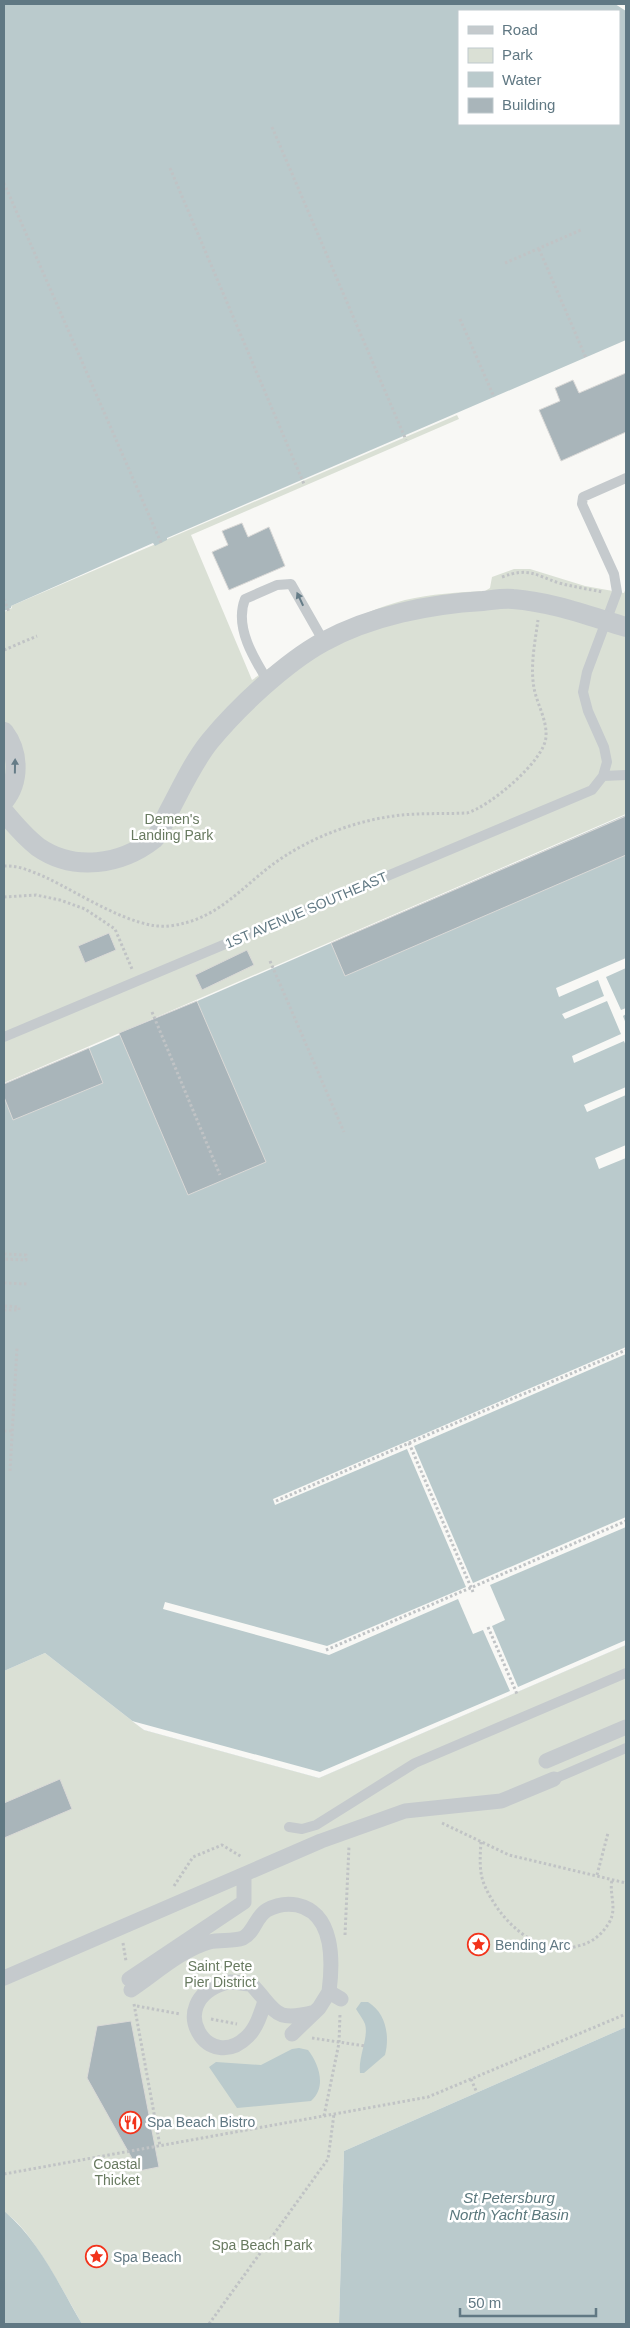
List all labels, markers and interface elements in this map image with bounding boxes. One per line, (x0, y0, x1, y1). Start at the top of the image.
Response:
legend (458, 10, 620, 125)
text: Road (502, 21, 538, 38)
text: Park (502, 46, 533, 63)
text: Water (502, 71, 541, 88)
text: Building (502, 96, 555, 113)
one-way arrow (296, 592, 304, 606)
one-way arrow (11, 758, 19, 774)
park label: Demen's Landing Park (131, 811, 214, 843)
street label: 1ST AVENUE SOUTHEAST (223, 868, 390, 951)
place icon: Bending Arc (467, 1933, 491, 1957)
place label: Bending Arc (495, 1937, 571, 1953)
park label: Saint Pete Pier District (184, 1958, 256, 1990)
restaurant icon: Spa Beach Bistro (119, 2110, 143, 2134)
place label: Spa Beach Bistro (147, 2114, 255, 2130)
park label: Coastal Thicket (93, 2156, 141, 2188)
water label: St Petersburg North Yacht Basin (449, 2189, 569, 2223)
park label: Spa Beach Park (211, 2237, 314, 2253)
place icon: Spa Beach (85, 2245, 109, 2269)
place label: Spa Beach (113, 2249, 182, 2265)
scale bar (460, 2286, 596, 2318)
text: 50 m (468, 2294, 501, 2311)

